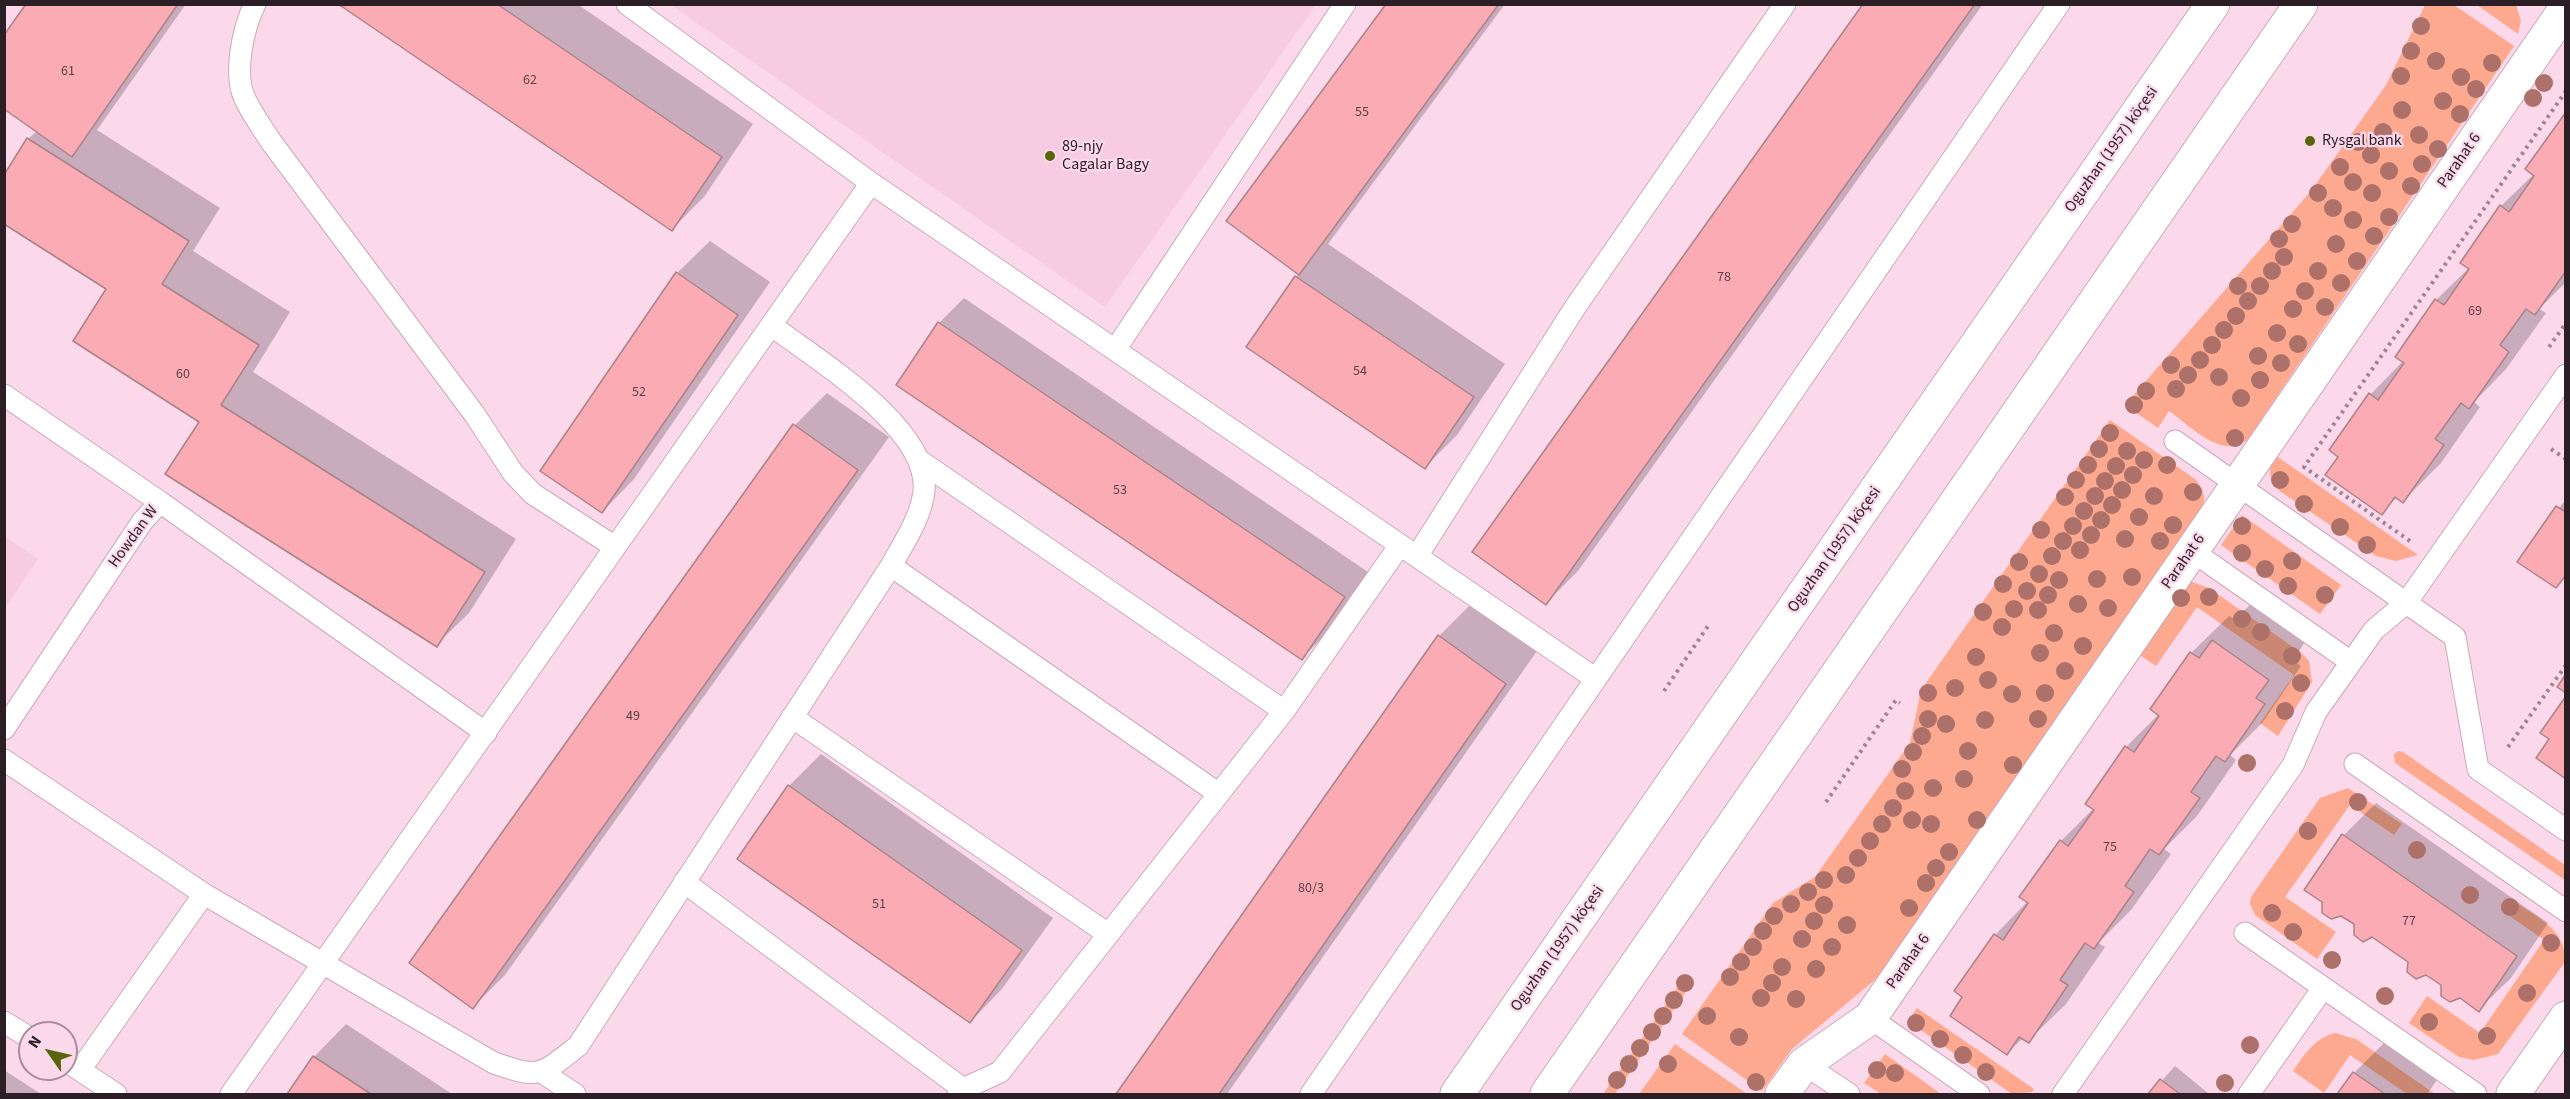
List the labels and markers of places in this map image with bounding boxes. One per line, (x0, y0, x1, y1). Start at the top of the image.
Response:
place label: Rysgal bank (2322, 131, 2402, 151)
marker: Rysgal bank (2303, 134, 2317, 148)
place label: 89-njy Cagalar Bagy (1062, 137, 1149, 175)
marker: 89-njy Cagalar Bagy (1043, 149, 1057, 163)

